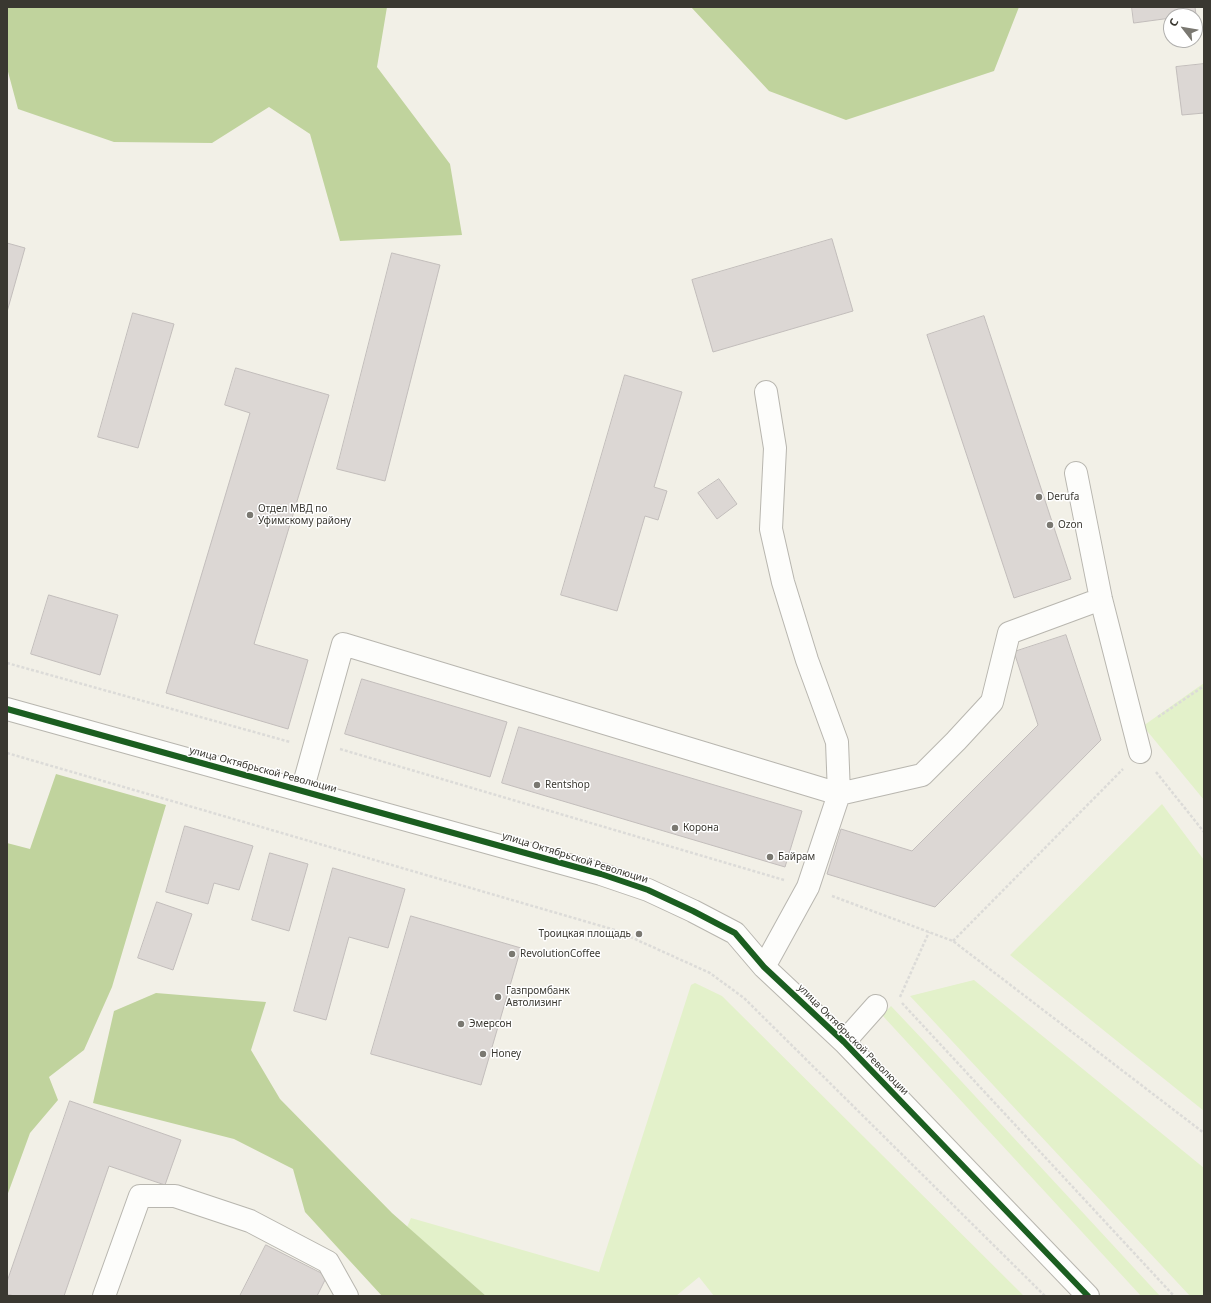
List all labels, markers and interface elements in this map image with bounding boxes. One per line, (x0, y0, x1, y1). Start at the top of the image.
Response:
north arrow (1163, 8, 1203, 48)
text: С (1165, 15, 1181, 29)
place label: Derufa (1047, 491, 1079, 503)
marker: Derufa (1034, 492, 1044, 502)
place label: Отдел МВД по Уфимскому району (258, 503, 351, 526)
marker: Отдел МВД по Уфимскому району (245, 510, 255, 520)
place label: Ozon (1058, 519, 1083, 531)
marker: Ozon (1045, 520, 1055, 530)
street label: улица Октябрьской Революции (188, 745, 338, 795)
place label: Rentshop (545, 779, 590, 791)
marker: Rentshop (532, 780, 542, 790)
place label: Корона (683, 822, 719, 834)
marker: Корона (670, 823, 680, 833)
street label: улица Октябрьской Революции (501, 830, 649, 886)
place label: Байрам (778, 851, 815, 863)
marker: Байрам (765, 852, 775, 862)
place label: Троицкая площадь (538, 928, 631, 940)
marker: Троицкая площадь (634, 929, 644, 939)
place label: RevolutionCoffee (520, 948, 600, 960)
marker: RevolutionCoffee (507, 949, 517, 959)
street label: улица Октябрьской Революции (795, 982, 911, 1098)
place label: Газпромбанк Автолизинг (506, 985, 570, 1008)
marker: Газпромбанк Автолизинг (493, 992, 503, 1002)
place label: Эмерсон (469, 1018, 512, 1030)
marker: Эмерсон (456, 1019, 466, 1029)
place label: Honey (491, 1048, 521, 1060)
marker: Honey (478, 1049, 488, 1059)

